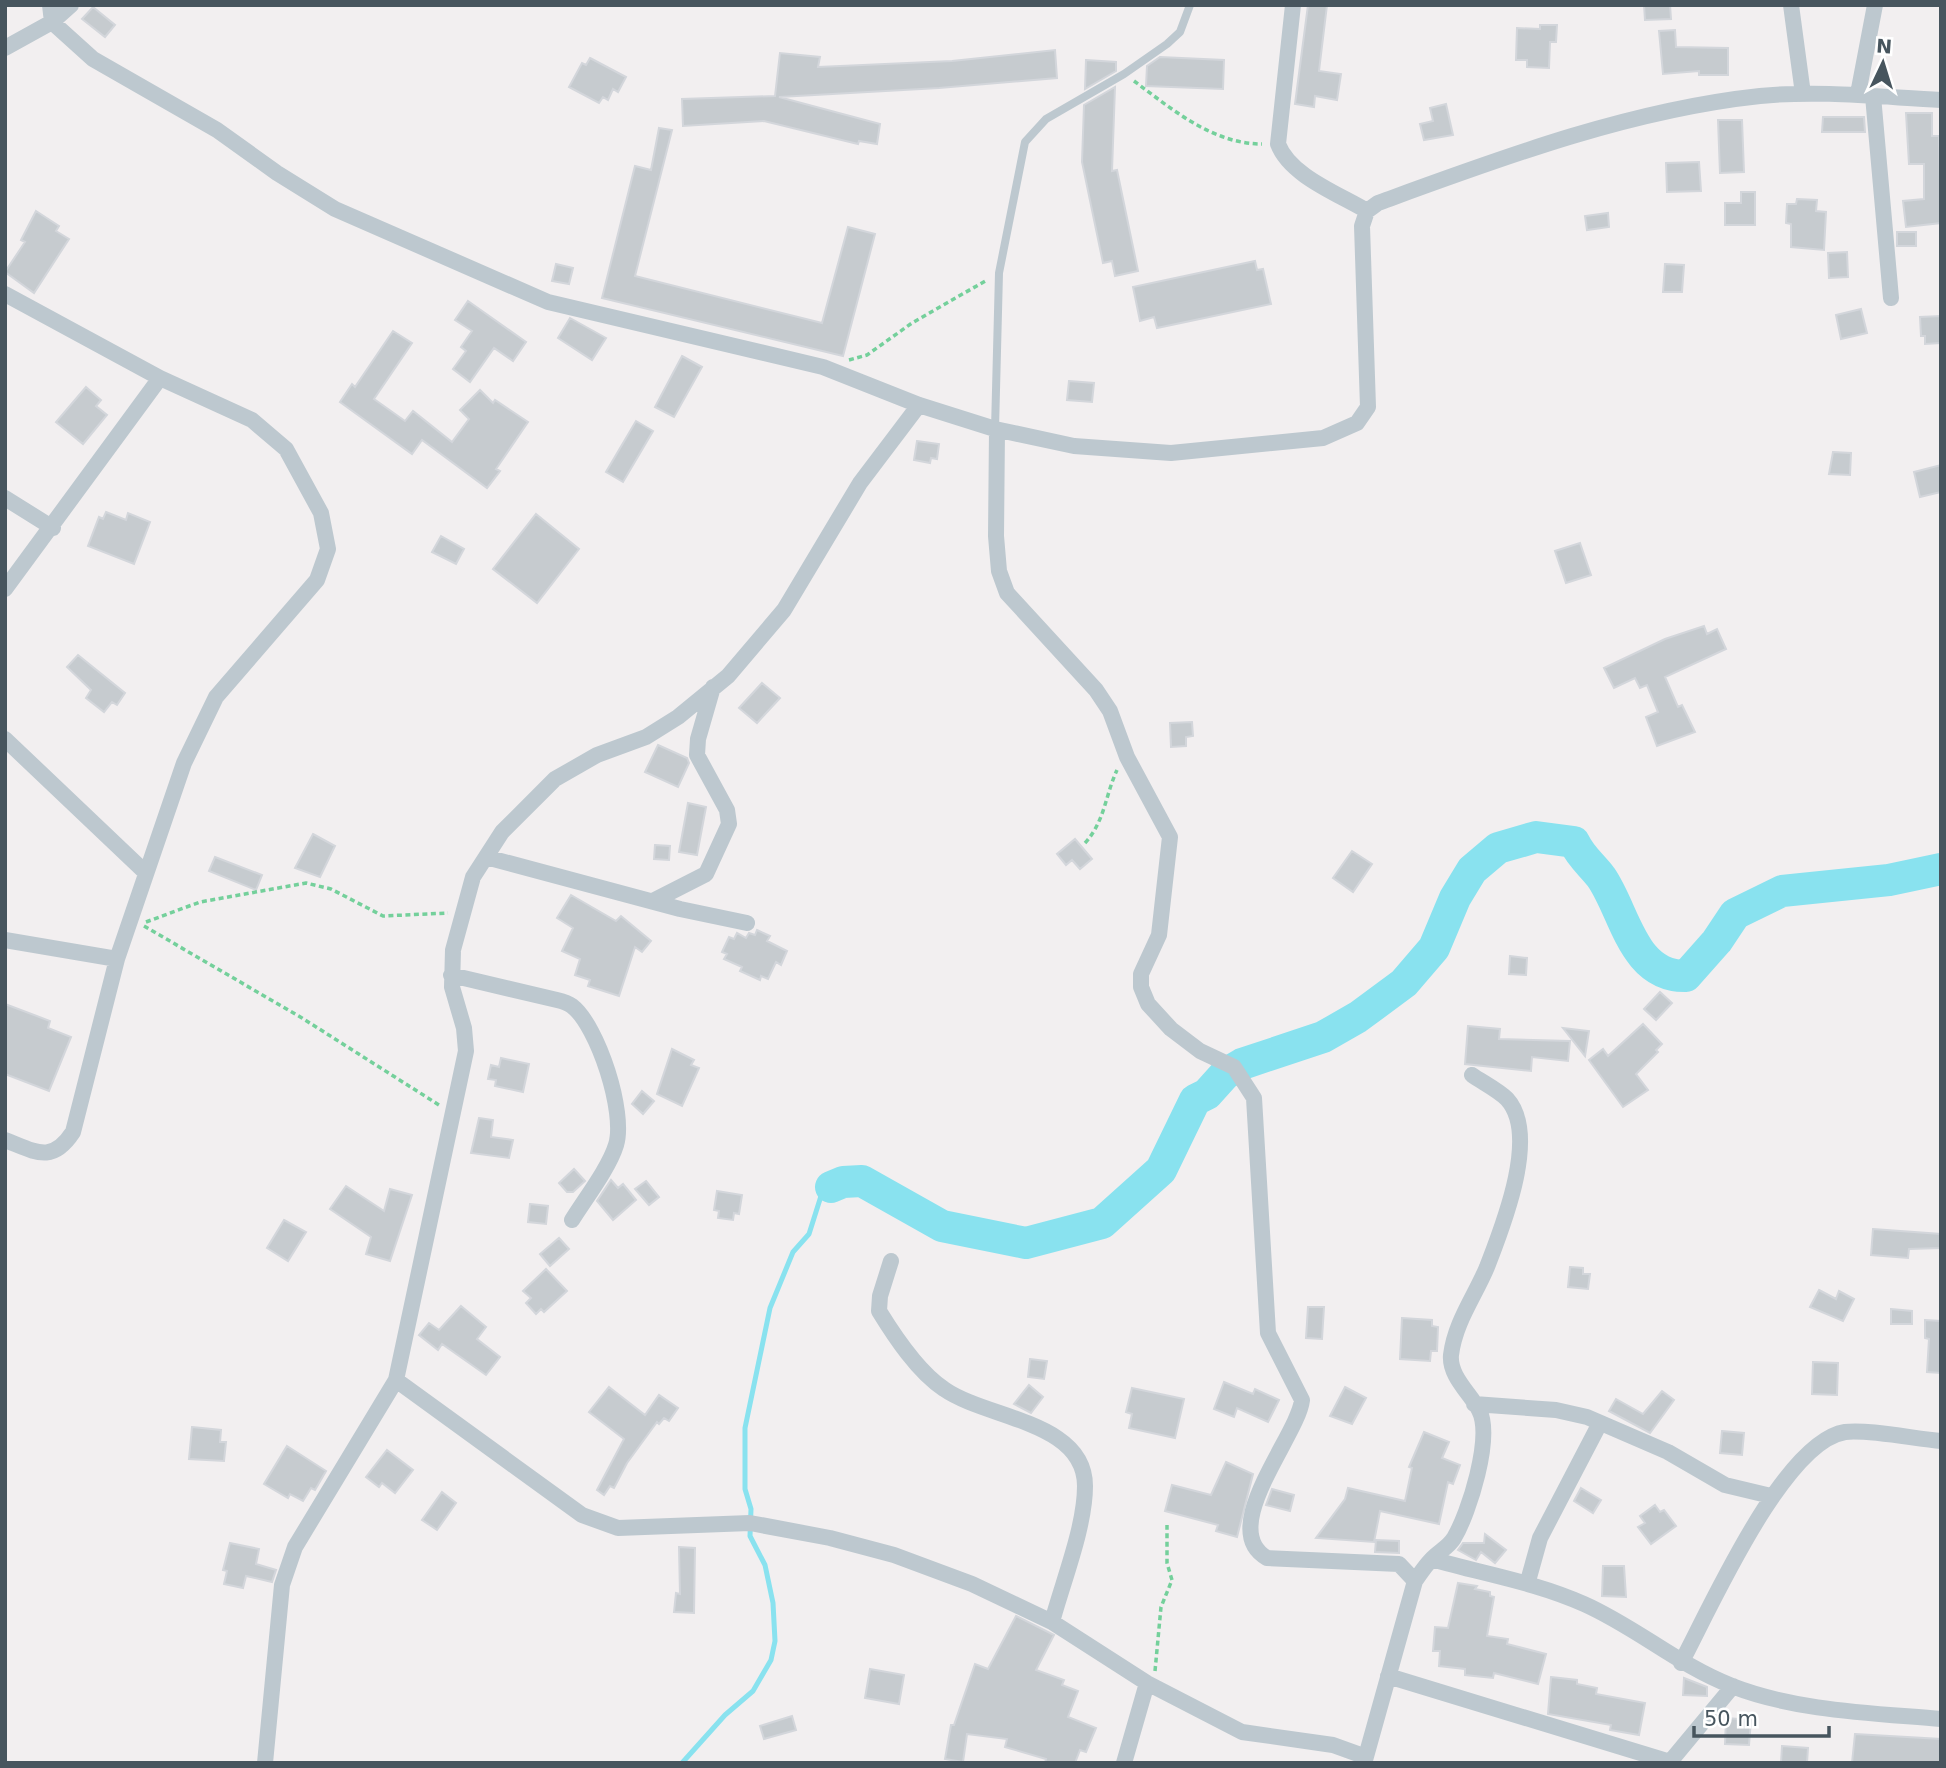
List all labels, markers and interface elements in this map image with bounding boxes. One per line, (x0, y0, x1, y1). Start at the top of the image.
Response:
north arrow (1848, 28, 1918, 98)
text: N (1875, 35, 1893, 58)
scale bar (1694, 1694, 1829, 1738)
text: 50 m (1704, 1707, 1758, 1731)

